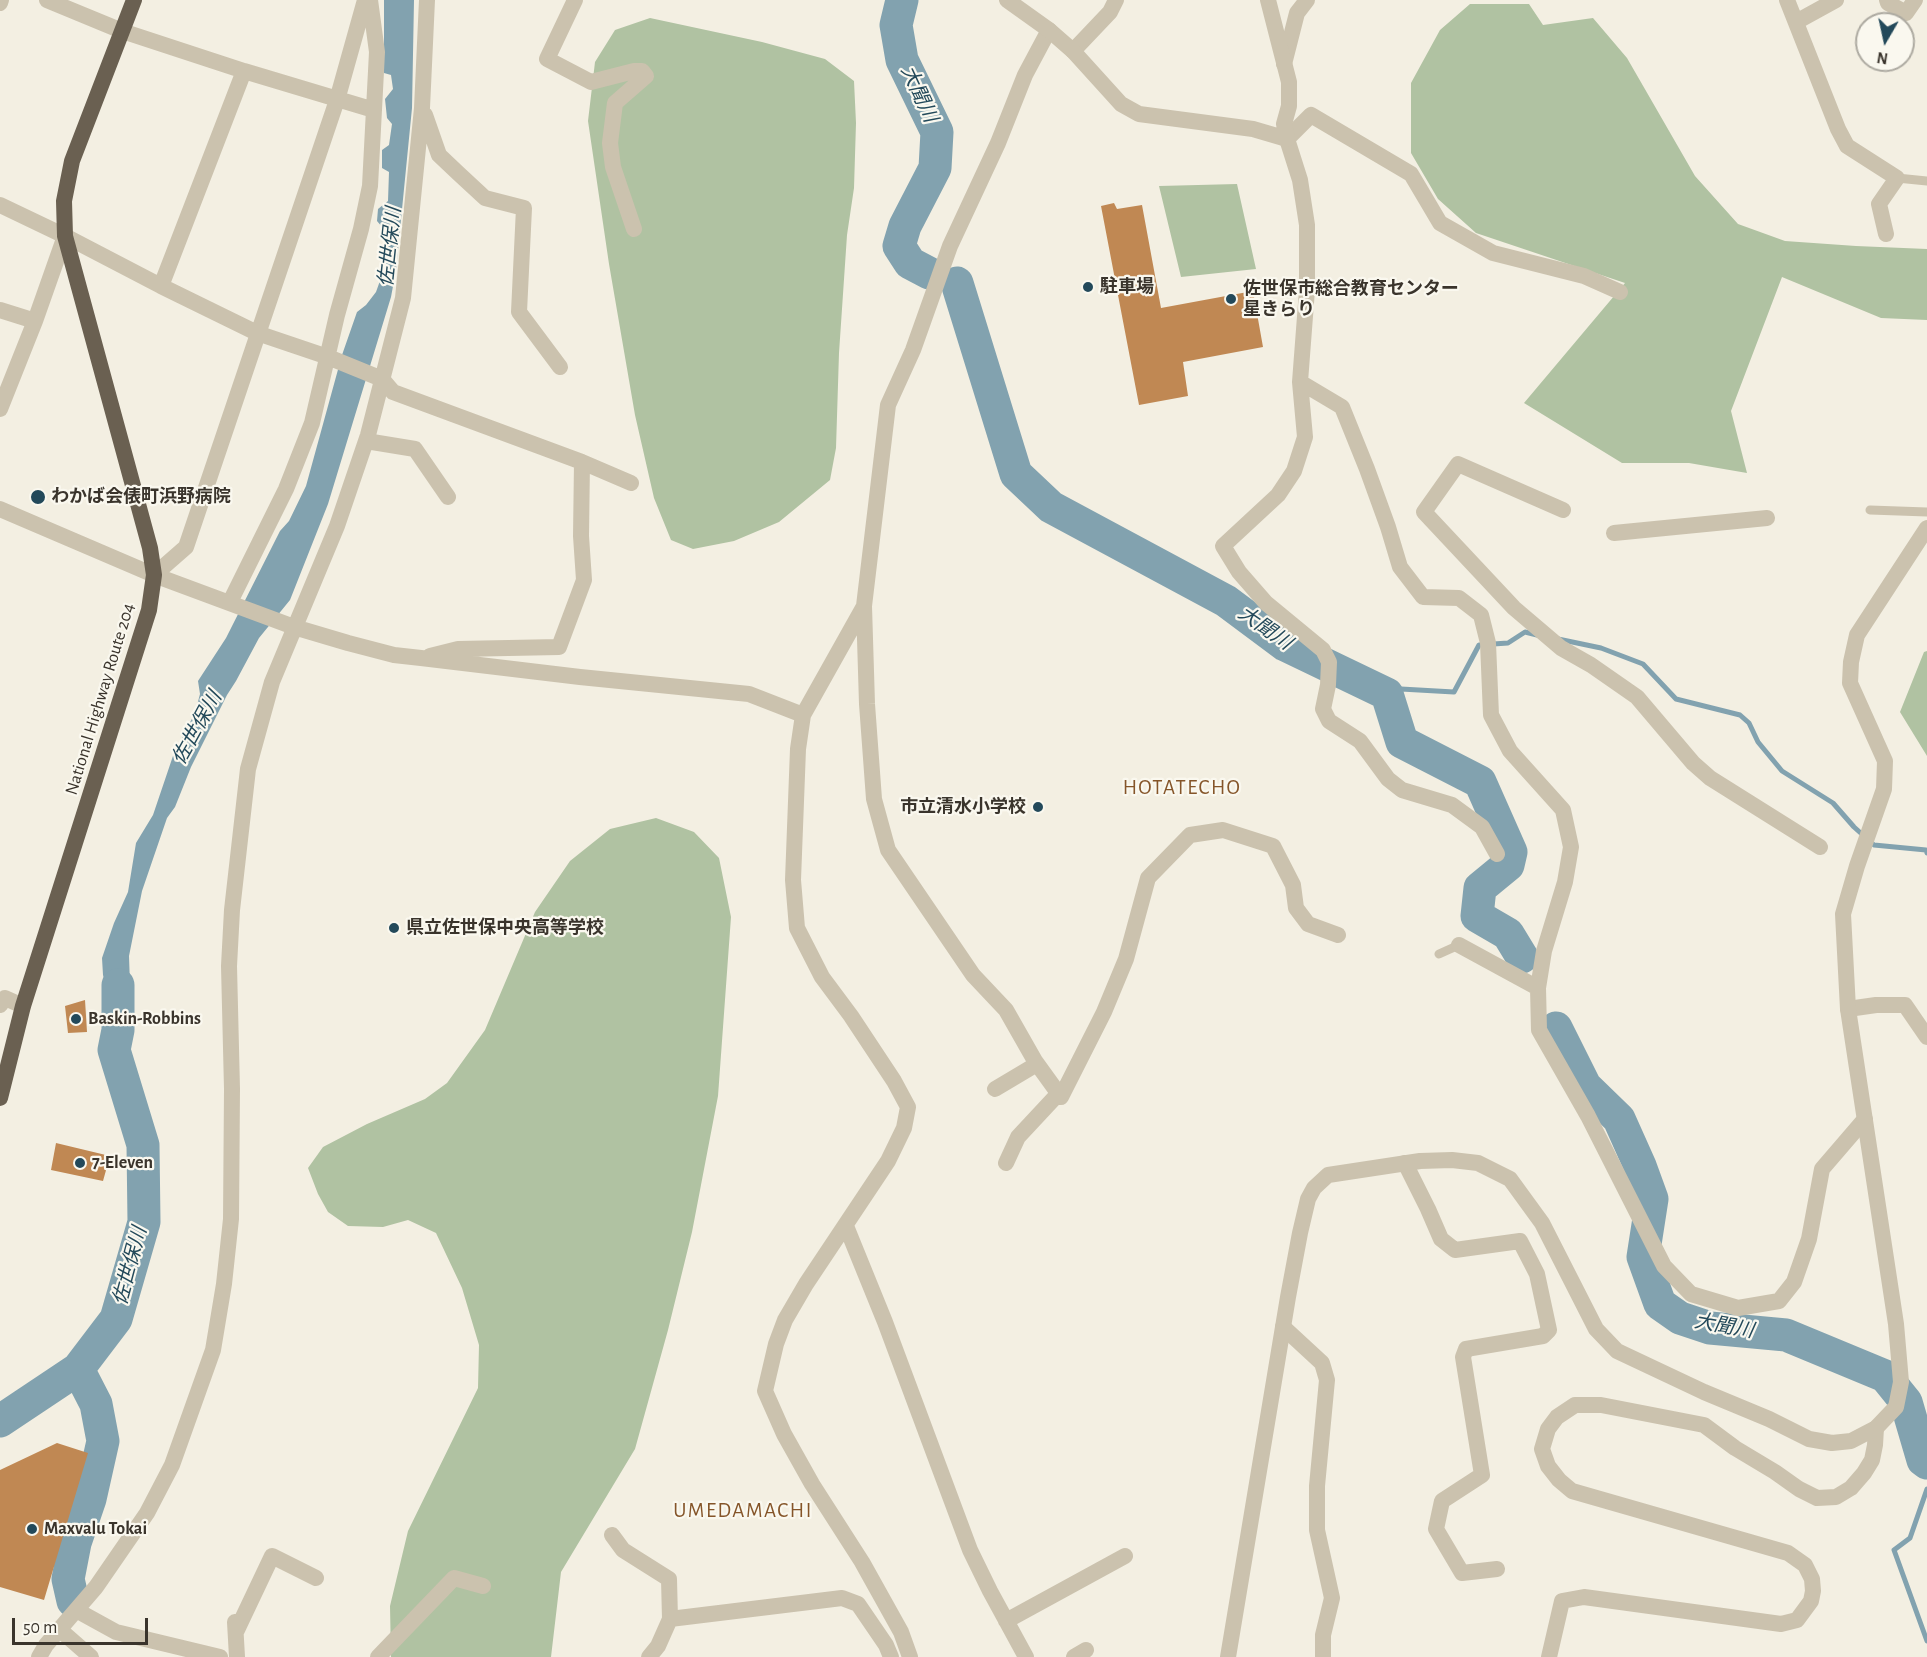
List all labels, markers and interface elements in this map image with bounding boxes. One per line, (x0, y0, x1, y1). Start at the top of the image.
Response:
north arrow (1855, 12, 1915, 72)
text: N (1876, 49, 1889, 67)
water label: 大聞川 (895, 62, 943, 126)
water label: 佐世保川 (374, 206, 406, 288)
place label: 駐車場 (1100, 276, 1154, 298)
place label: 佐世保市総合教育センター 星きらり (1243, 278, 1459, 320)
marker: 駐車場 (1081, 280, 1095, 294)
marker: 佐世保市総合教育センター 星きらり (1224, 292, 1238, 306)
place label: わかば会俵町浜野病院 (51, 486, 231, 508)
marker: わかば会俵町浜野病院 (29, 488, 47, 506)
street label: National Highway Route 204 (61, 600, 139, 798)
water label: 大聞川 (1234, 601, 1296, 655)
water label: 佐世保川 (167, 687, 227, 769)
district label: HOTATECHO (1123, 775, 1241, 801)
place label: 市立清水小学校 (900, 796, 1026, 818)
marker: 市立清水小学校 (1031, 800, 1045, 814)
place label: 県立佐世保中央高等学校 (406, 917, 604, 939)
marker: 県立佐世保中央高等学校 (387, 921, 401, 935)
place label: Baskin-Robbins (88, 1008, 201, 1030)
marker: Baskin-Robbins (69, 1012, 83, 1026)
place label: 7-Eleven (92, 1152, 153, 1174)
marker: 7-Eleven (73, 1156, 87, 1170)
water label: 佐世保川 (108, 1224, 152, 1308)
water label: 大聞川 (1692, 1309, 1756, 1343)
district label: UMEDAMACHI (673, 1498, 813, 1524)
place label: Maxvalu Tokai (44, 1518, 147, 1540)
marker: Maxvalu Tokai (25, 1522, 39, 1536)
scale bar (15, 1606, 152, 1644)
text: 50 m (23, 1619, 57, 1637)

